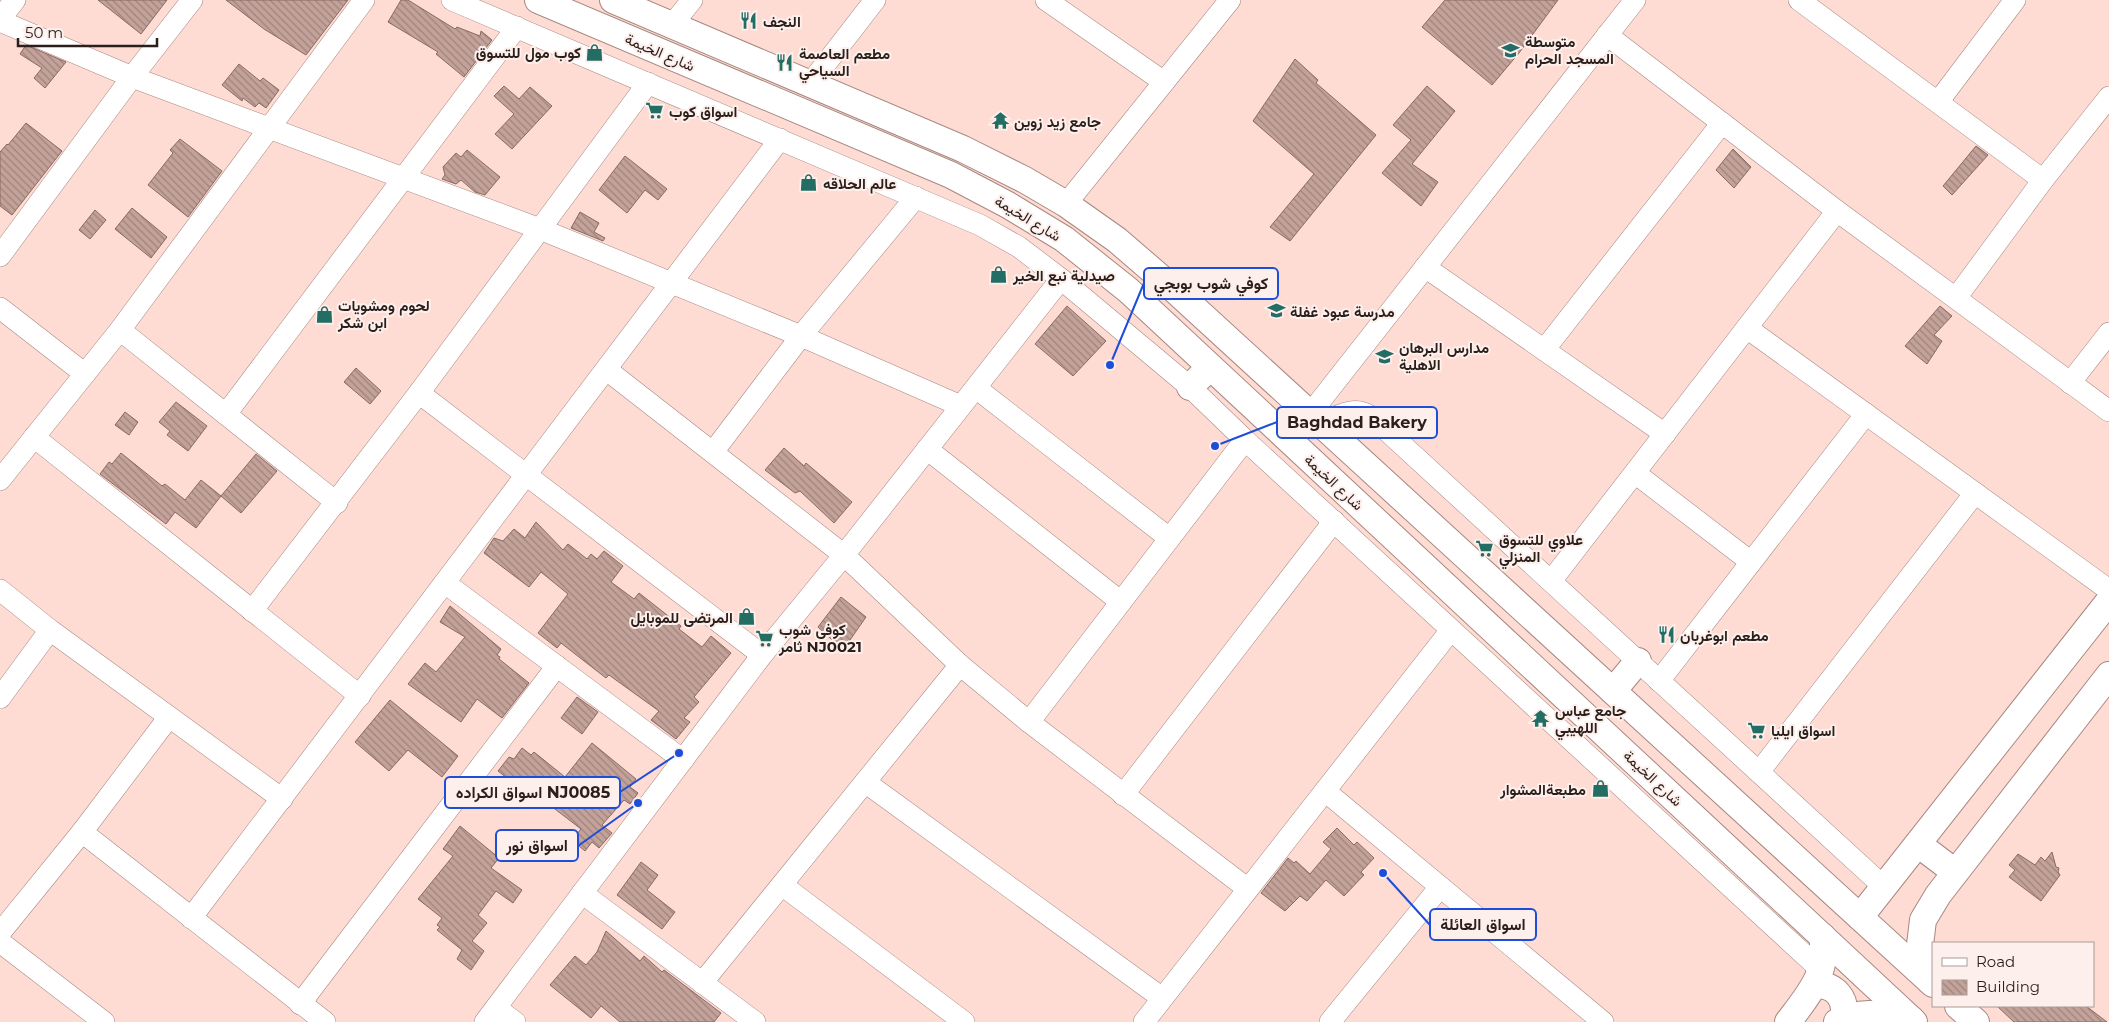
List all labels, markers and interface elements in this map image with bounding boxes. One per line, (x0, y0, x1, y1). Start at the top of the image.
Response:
restaurant icon: النجف (739, 11, 759, 31)
place label: النجف (763, 12, 801, 31)
scale bar (18, 15, 156, 47)
text: 50 m (25, 23, 63, 42)
street label: شارع الخيمة (621, 29, 698, 77)
place label: متوسطة المسجد الحرام (1525, 32, 1614, 69)
school or university icon: متوسطة المسجد الحرام (1501, 40, 1521, 60)
shop icon: كوب مول للتسوق (585, 42, 605, 62)
place label: كوب مول للتسوق (476, 43, 581, 62)
place label: مطعم العاصمة السياحي (799, 44, 890, 84)
restaurant icon: مطعم العاصمة السياحي (775, 52, 795, 72)
supermarket icon: اسواق كوب (645, 101, 665, 121)
place label: اسواق كوب (669, 102, 737, 121)
temple icon: جامع زيد زوين (990, 111, 1010, 131)
place label: جامع زيد زوين (1014, 112, 1101, 132)
shop icon: عالم الحلاقه (799, 173, 819, 193)
place label: عالم الحلاقه (823, 174, 896, 194)
street label: شارع الخيمة (990, 191, 1065, 247)
shop icon: صيدلية نبع الخير (989, 265, 1009, 285)
place label: صيدلية نبع الخير (1012, 266, 1115, 286)
callout: كوفي شوب بوبجي (1144, 268, 1278, 299)
text: كوفي شوب بوبجي (1154, 274, 1268, 297)
place label: لحوم ومشويات ابن شكر (337, 296, 430, 332)
school or university icon: مدرسة عبود غفلة (1266, 301, 1286, 321)
place label: مدرسة عبود غفلة (1290, 302, 1395, 321)
shop icon: لحوم ومشويات ابن شكر (314, 304, 334, 324)
place label: مدارس البرهان الاهلية (1399, 338, 1489, 374)
school or university icon: مدارس البرهان الاهلية (1375, 346, 1395, 366)
callout: Baghdad Bakery (1277, 407, 1437, 438)
text: Baghdad Bakery (1287, 413, 1427, 432)
street label: شارع الخيمة (1299, 450, 1368, 516)
place label: علاوي للتسوق المنزلي (1499, 530, 1583, 570)
supermarket icon: علاوي للتسوق المنزلي (1475, 538, 1495, 558)
shop icon: المرتضى للموبايل (737, 607, 757, 627)
place label: المرتضى للموبايل (630, 608, 733, 627)
place label: كوفي شوب ثامر NJ0021 (778, 620, 862, 656)
restaurant icon: مطعم ابوغربان (1656, 625, 1676, 645)
place label: مطعم ابوغربان (1680, 626, 1769, 646)
supermarket icon: كوفي شوب ثامر NJ0021 (755, 628, 775, 648)
place label: جامع عباس اللهيبي (1555, 701, 1626, 741)
temple icon: جامع عباس اللهيبي (1531, 709, 1551, 729)
supermarket icon: اسواق ايليا (1747, 720, 1767, 740)
place label: اسواق ايليا (1771, 721, 1835, 740)
street label: شارع الخيمة (1618, 746, 1687, 812)
callout: اسواق الكراده NJ0085 (445, 777, 620, 808)
shop icon: مطبعةالمشوار (1590, 779, 1610, 799)
place label: مطبعةالمشوار (1499, 780, 1586, 799)
text: اسواق الكراده NJ0085 (456, 783, 611, 803)
callout: اسواق نور (496, 830, 578, 861)
text: اسواق نور (505, 836, 568, 856)
callout: اسواق العائلة (1430, 909, 1536, 940)
text: اسواق العائلة (1440, 915, 1526, 935)
legend (1932, 942, 2094, 1007)
text: Road (1976, 952, 2015, 971)
text: Building (1976, 977, 2040, 996)

